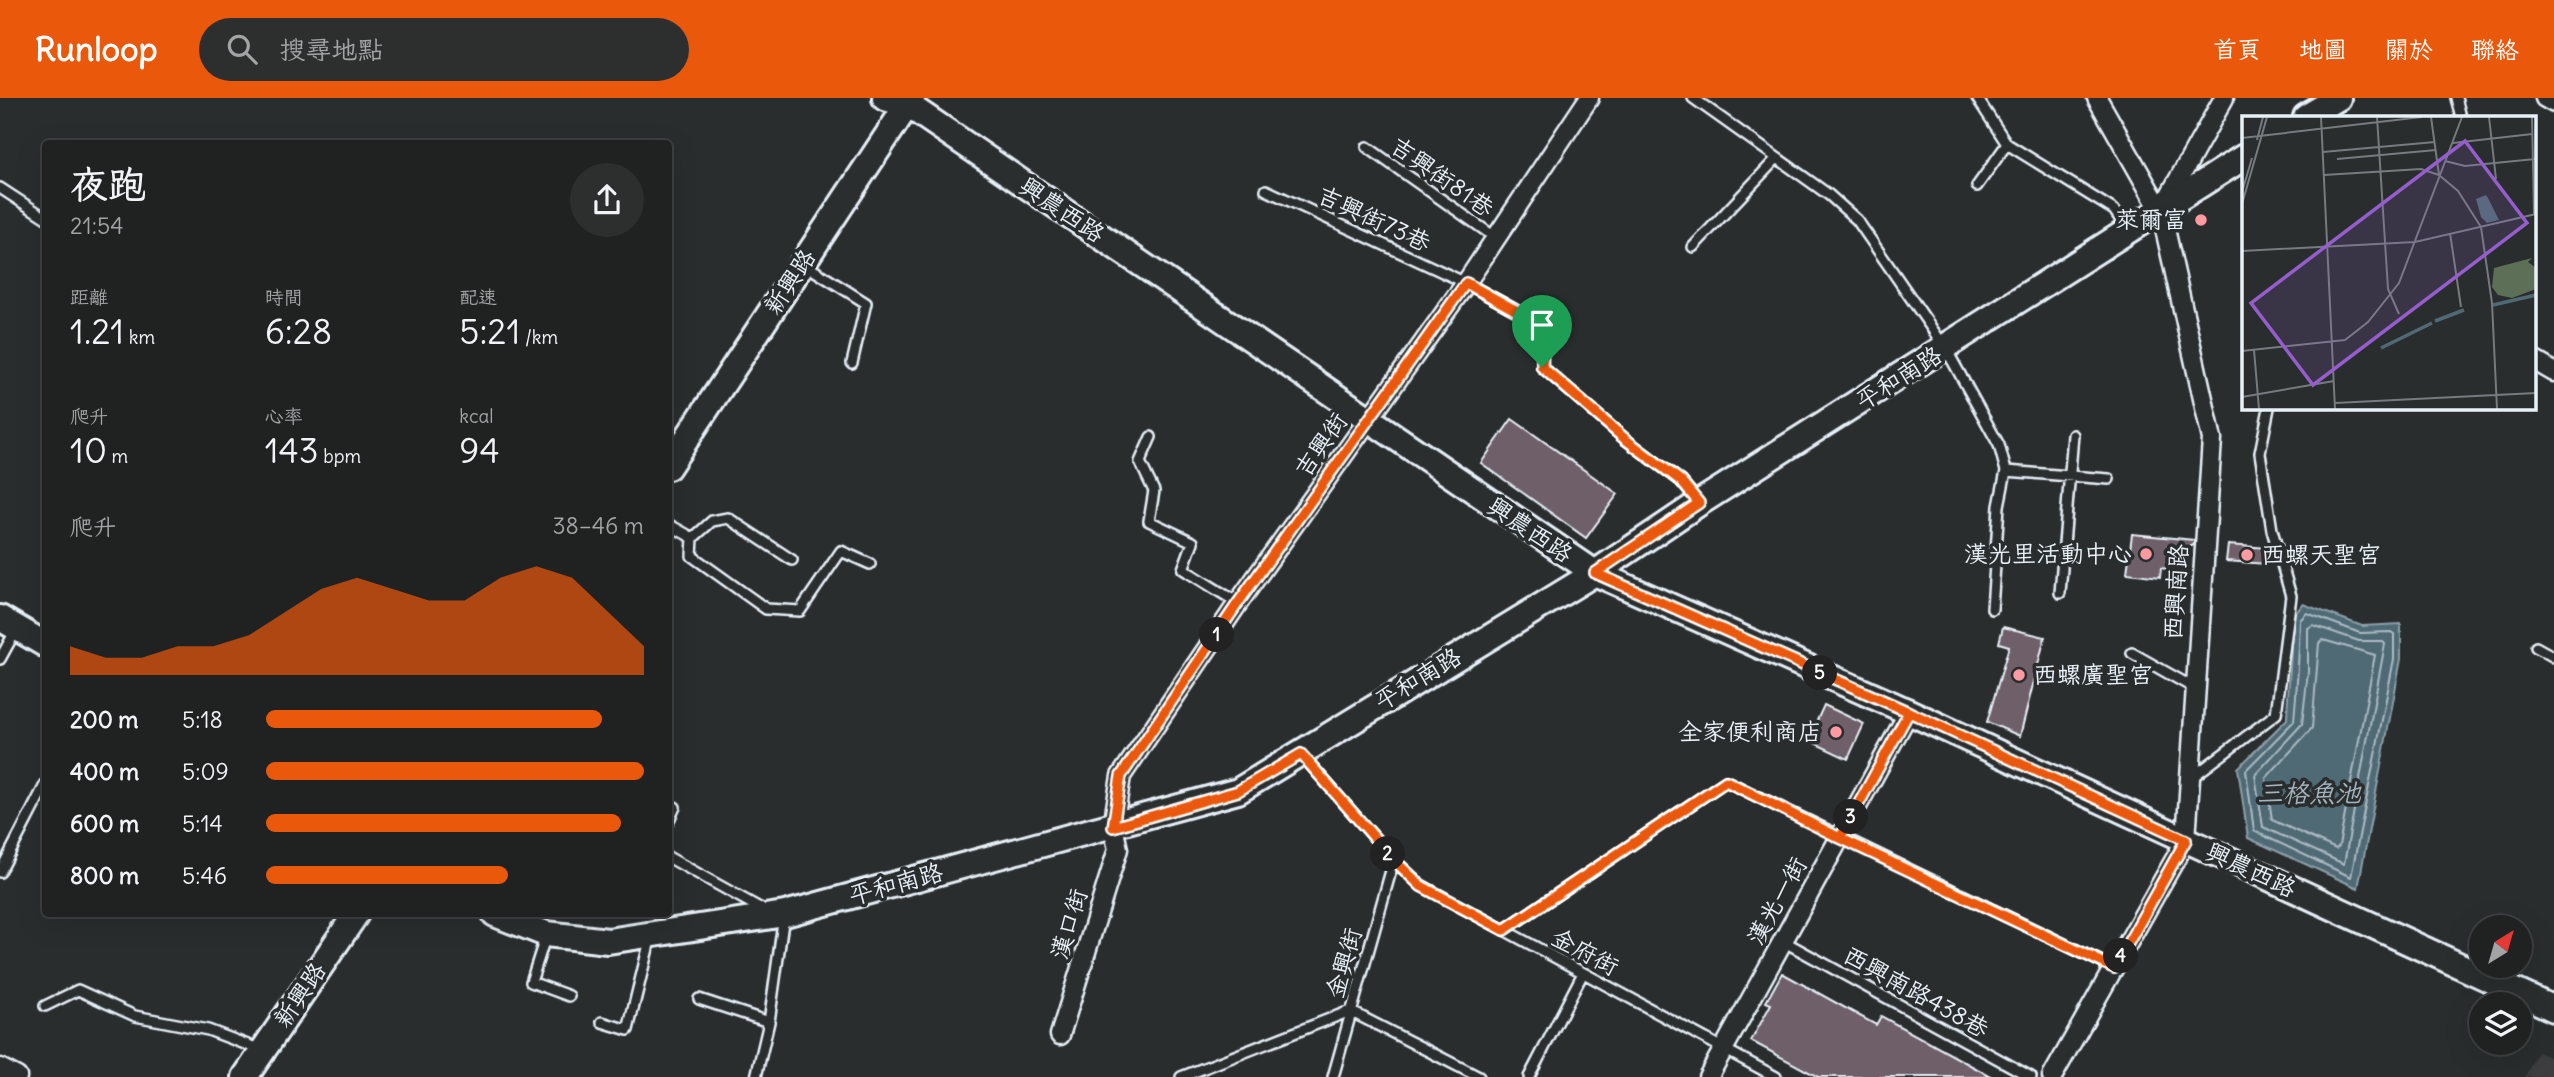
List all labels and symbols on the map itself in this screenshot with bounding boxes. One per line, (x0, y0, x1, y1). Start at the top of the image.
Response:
inset map (2242, 116, 2536, 410)
street label: 吉興街81巷 (1385, 130, 1500, 223)
street label: 興農西路 (1014, 170, 1111, 248)
street label: 吉興街73巷 (1313, 179, 1436, 257)
place label: 萊爾富 (2115, 204, 2187, 234)
marker: 萊爾富 (2193, 212, 2209, 228)
street label: 新興路 (757, 243, 821, 320)
pin (1512, 295, 1572, 367)
street label: 平和南路 (1850, 339, 1947, 415)
street label: 吉興街 (1287, 406, 1353, 483)
street label: 興農西路 (1482, 490, 1579, 568)
place label: 漢光里活動中心 (1964, 538, 2132, 568)
place label: 西螺天聖宮 (2261, 539, 2381, 569)
street label: 西興南路 (2157, 543, 2193, 641)
marker: 漢光里活動中心 (2138, 546, 2154, 562)
marker: 西螺天聖宮 (2239, 547, 2255, 563)
pin: 1 (1200, 618, 1234, 652)
street label: 平和南路 (1369, 641, 1466, 716)
pin: 5 (1802, 656, 1838, 690)
place label: 西螺廣聖宮 (2033, 659, 2153, 689)
marker: 西螺廣聖宮 (2011, 667, 2027, 683)
place label: 全家便利商店 (1678, 716, 1822, 746)
marker: 全家便利商店 (1828, 724, 1844, 740)
water label: 三格魚池 (2257, 776, 2362, 809)
pin: 3 (1834, 800, 1868, 834)
street label: 興農西路 (2202, 835, 2301, 903)
pin: 2 (1370, 836, 1406, 872)
street label: 漢光一街 (1740, 851, 1813, 950)
street label: 平和南路 (845, 856, 946, 910)
street label: 漢口街 (1043, 885, 1093, 963)
north arrow (2469, 915, 2532, 978)
street label: 金府街 (1547, 921, 1624, 981)
street label: 金興街 (1319, 924, 1367, 1001)
pin: 4 (2104, 938, 2138, 974)
street label: 西興南路438巷 (1839, 939, 1994, 1043)
street label: 新興路 (267, 956, 332, 1033)

